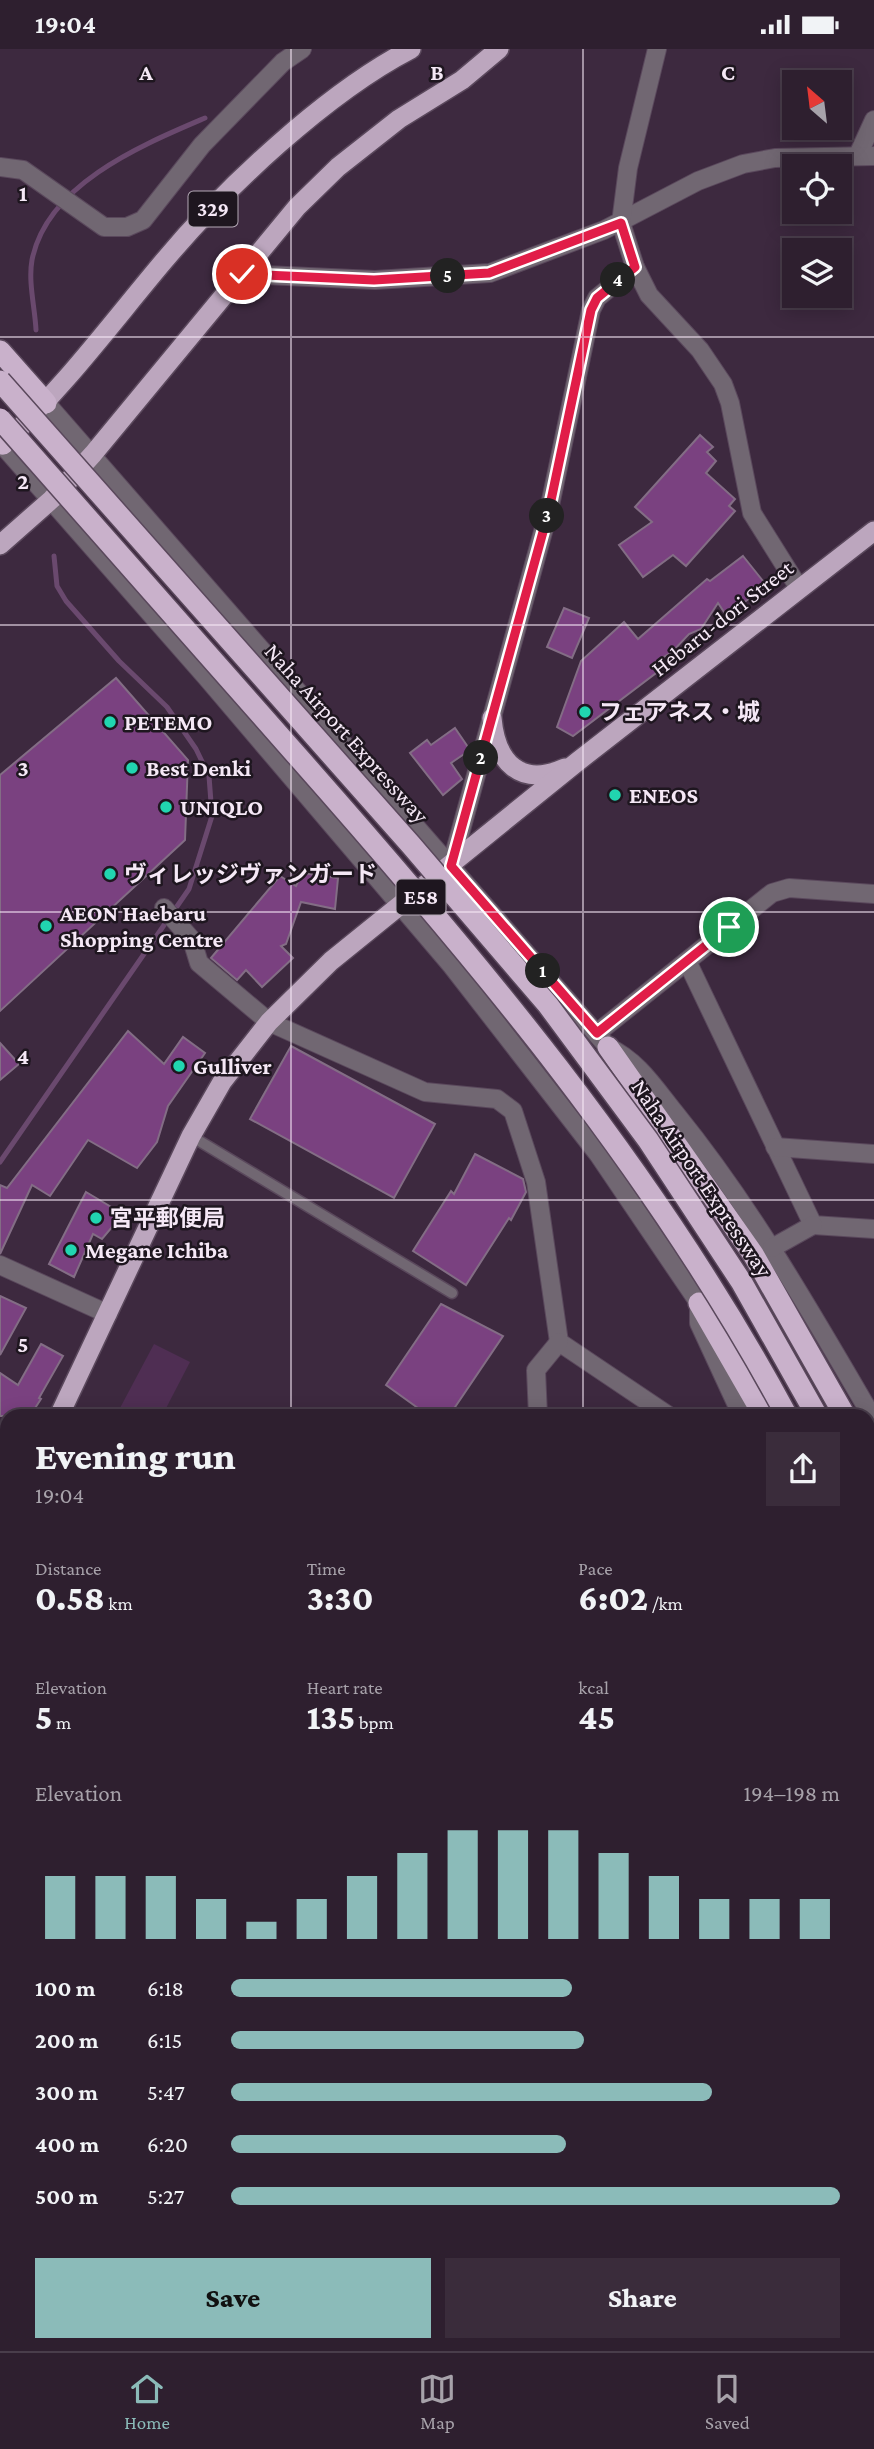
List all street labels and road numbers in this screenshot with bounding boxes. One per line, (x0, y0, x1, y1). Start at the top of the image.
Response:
road number: 329 (188, 191, 238, 227)
street label: Hebaru-dori Street (646, 554, 798, 681)
street label: Naha Airport Expressway (260, 638, 435, 828)
road number: E58 (396, 879, 446, 915)
street label: Naha Airport Expressway (626, 1074, 778, 1282)

